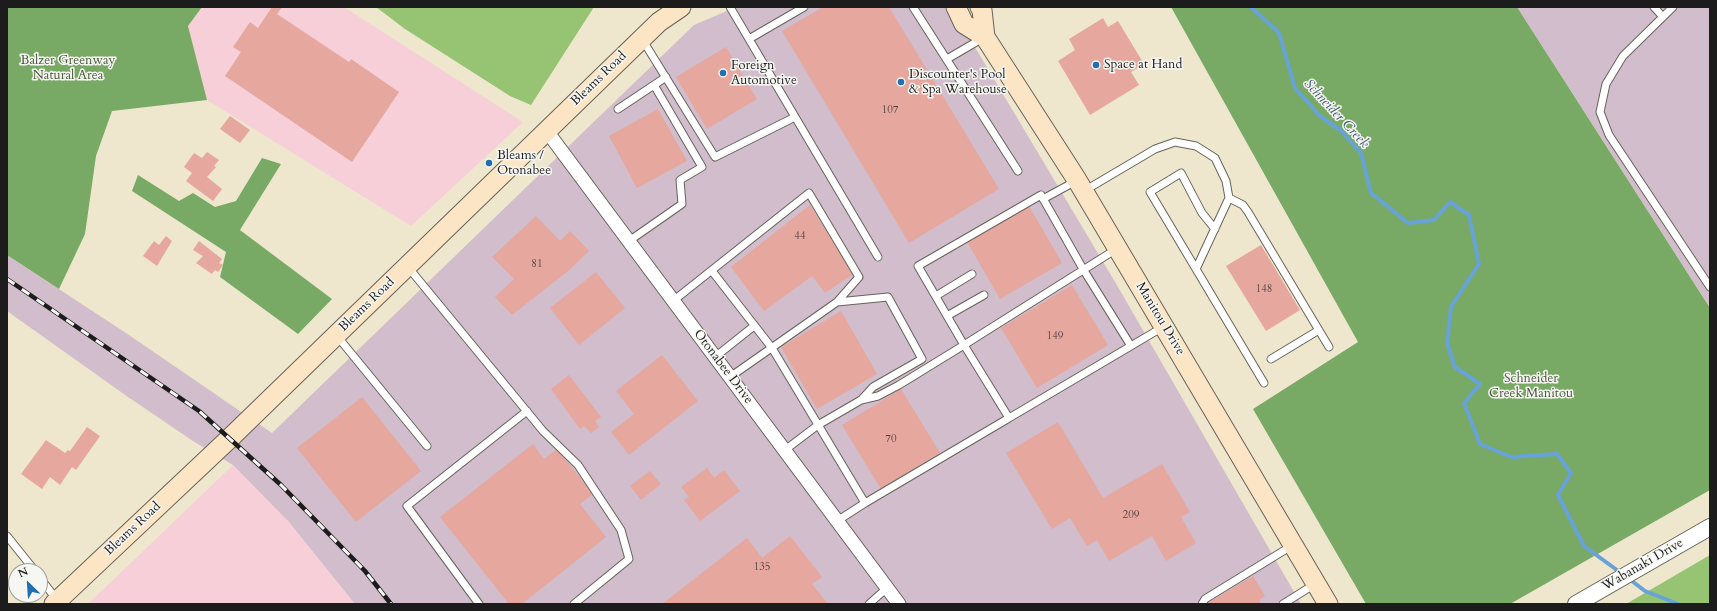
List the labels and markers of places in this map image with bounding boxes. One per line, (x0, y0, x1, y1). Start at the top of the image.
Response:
place label: Space at Hand (1104, 57, 1182, 73)
place label: Foreign Automotive (731, 58, 797, 89)
marker: Space at Hand (1091, 60, 1101, 70)
place label: Discounter's Pool & Spa Warehouse (909, 67, 1007, 98)
marker: Foreign Automotive (718, 68, 728, 78)
marker: Discounter's Pool & Spa Warehouse (896, 77, 906, 87)
place label: Bleams / Otonabee (497, 148, 551, 179)
marker: Bleams / Otonabee (484, 158, 494, 168)

